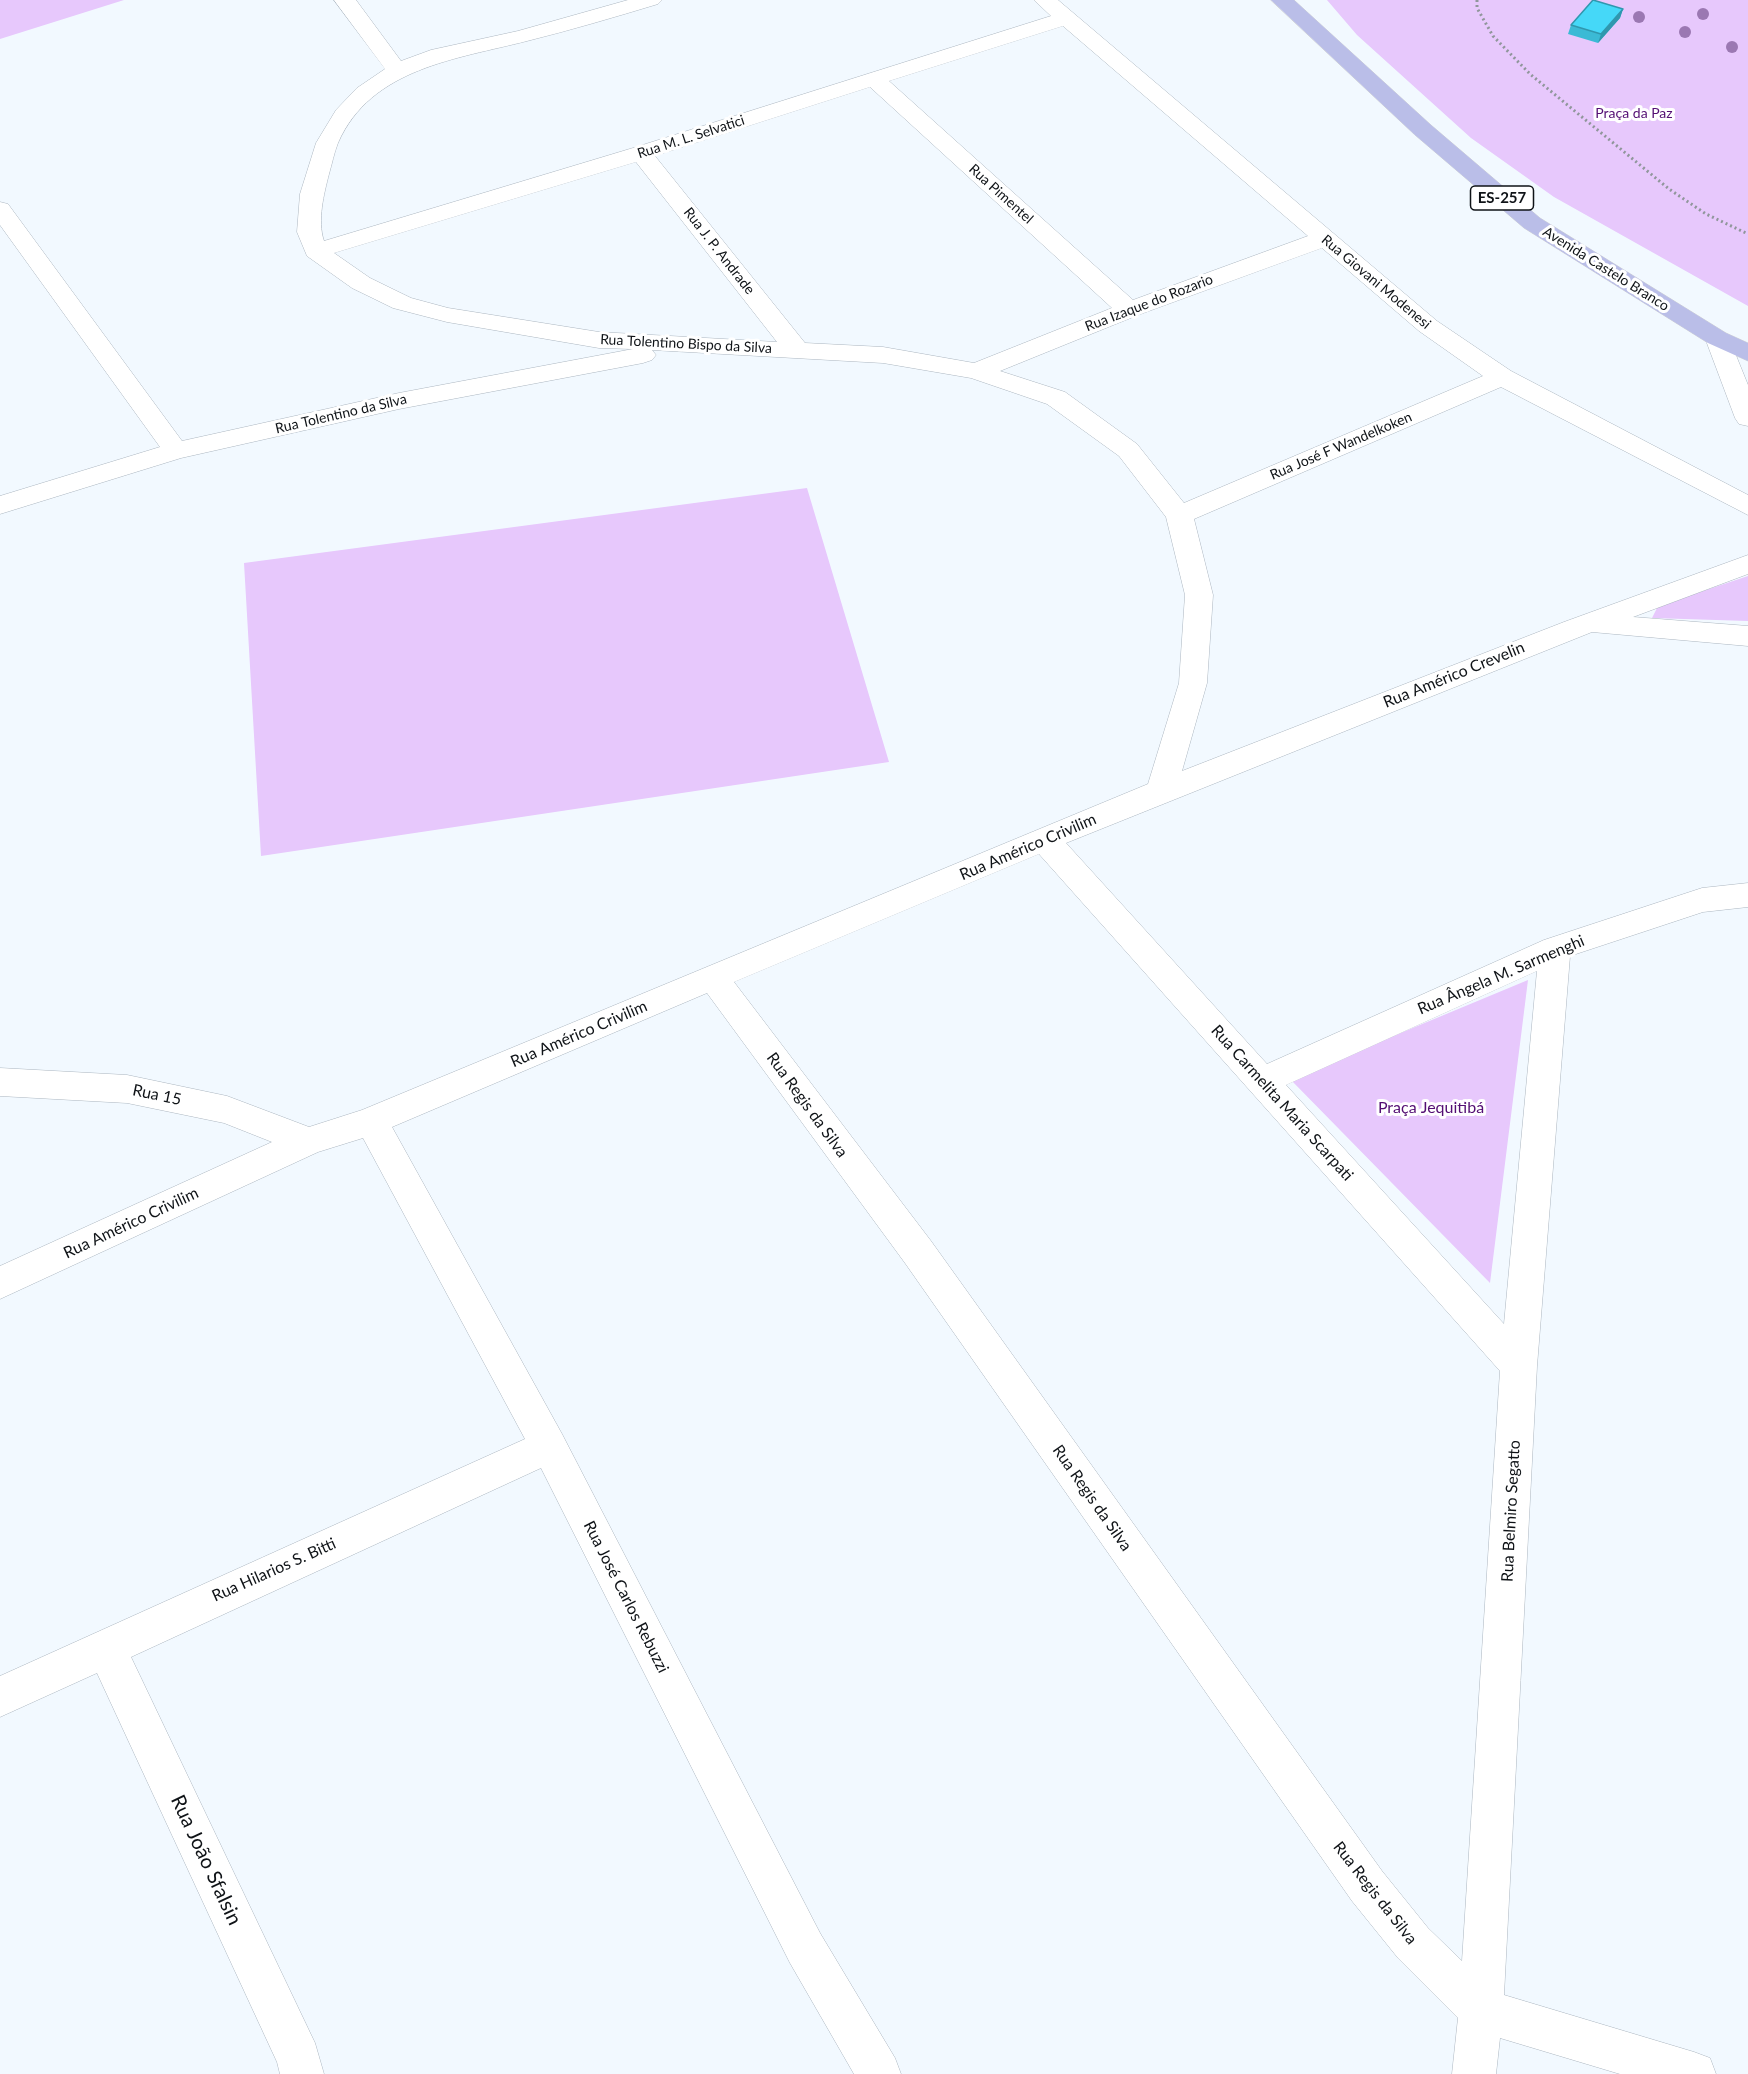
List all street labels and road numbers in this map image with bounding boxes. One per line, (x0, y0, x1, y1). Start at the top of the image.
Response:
street label: Rua M. L. Selvatici (635, 112, 747, 162)
street label: Rua Pimentel (965, 161, 1037, 227)
road number: ES-257 (1470, 186, 1534, 210)
street label: Rua J. P. Andrade (680, 204, 758, 298)
street label: Avenida Castelo Branco (1540, 223, 1672, 315)
street label: Rua Giovani Modenesi (1318, 231, 1434, 333)
street label: Rua Izaque do Rozario (1083, 271, 1215, 335)
street label: Rua Tolentino Bispo da Silva (600, 331, 772, 357)
street label: Rua Tolentino da Silva (274, 391, 408, 437)
street label: Rua José F Wandelkoken (1268, 408, 1414, 484)
street label: Rua Américo Crevelin (1380, 638, 1528, 712)
street label: Rua Américo Crivilim (957, 810, 1099, 884)
street label: Rua Ângela M. Sarmenghi (1415, 931, 1587, 1019)
street label: Rua Américo Crivilim (508, 997, 650, 1071)
street label: Rua Carmelita Maria Scarpati (1207, 1021, 1357, 1185)
street label: Rua Regis da Silva (762, 1049, 852, 1161)
street label: Rua 15 (131, 1080, 183, 1110)
street label: Rua Américo Crivilim (61, 1183, 201, 1263)
street label: Rua Belmiro Segatto (1498, 1440, 1524, 1582)
street label: Rua Regis da Silva (1048, 1441, 1136, 1555)
street label: Rua José Carlos Rebuzzi (579, 1518, 673, 1676)
street label: Rua Hilarios S. Bitti (209, 1534, 339, 1606)
street label: Rua João Sfalsin (165, 1791, 247, 1929)
street label: Rua Regis da Silva (1329, 1838, 1421, 1948)

